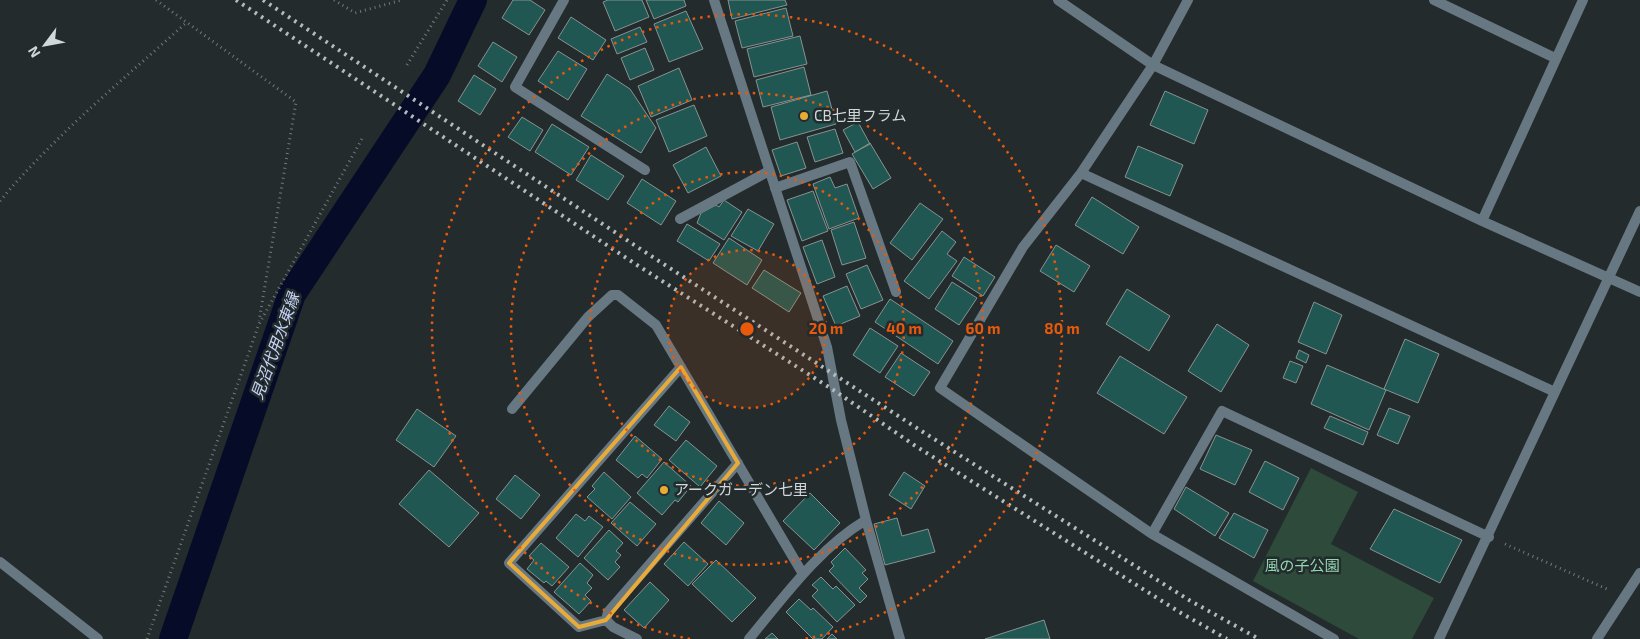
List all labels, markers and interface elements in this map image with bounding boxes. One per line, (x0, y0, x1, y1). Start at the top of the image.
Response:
north arrow (20, 20, 70, 70)
text: N (24, 43, 43, 61)
place label: CB七里フラム (814, 106, 906, 124)
marker: CB七里フラム (798, 110, 810, 122)
water label: 見沼代用水東縁 (246, 288, 303, 402)
text: 20 m (809, 319, 843, 337)
text: 40 m (886, 319, 922, 337)
text: 60 m (966, 319, 1000, 337)
text: 80 m (1044, 319, 1080, 337)
centre of rings (738, 320, 756, 338)
place label: アークガーデン七里 (674, 480, 808, 498)
marker: アークガーデン七里 (658, 484, 670, 496)
park label: 風の子公園 (1264, 556, 1340, 574)

